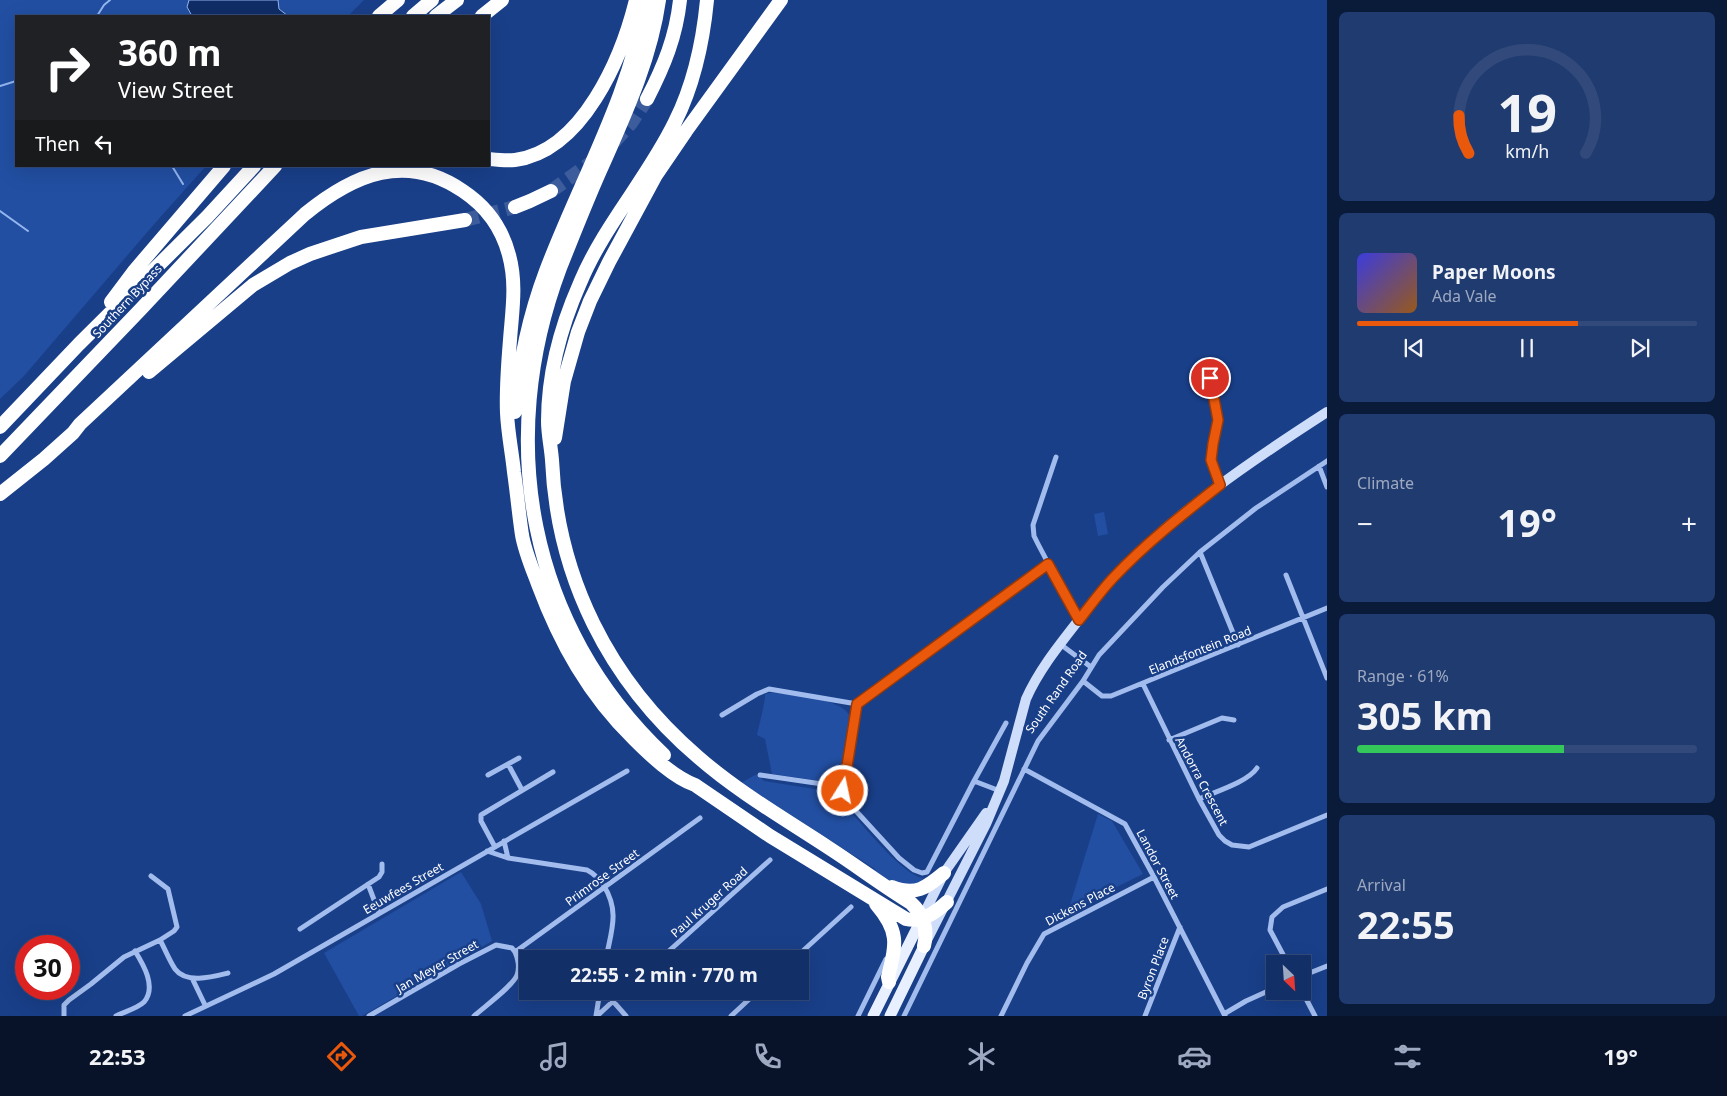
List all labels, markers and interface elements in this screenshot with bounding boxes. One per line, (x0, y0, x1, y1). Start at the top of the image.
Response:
text: 360 m (118, 29, 221, 76)
icon: right (35, 35, 100, 100)
text: View Street (118, 74, 233, 104)
text: 19 (1497, 76, 1557, 147)
icon: left (90, 130, 118, 158)
text: Then (35, 131, 80, 157)
text: km/h (1505, 139, 1549, 163)
text: Paper Moons (1432, 259, 1556, 285)
street label: Southern Bypass (88, 260, 166, 341)
text: Ada Vale (1432, 285, 1497, 307)
icon: previous (1400, 334, 1428, 362)
icon: pause (1513, 334, 1541, 362)
icon: next (1626, 334, 1654, 362)
pin (1189, 357, 1231, 399)
icon: arrive (1196, 364, 1224, 392)
text: Climate (1357, 472, 1414, 494)
text: 19° (1497, 496, 1557, 548)
text: − (1357, 504, 1373, 542)
text: + (1681, 504, 1697, 542)
street label: Elandsfontein Road (1146, 622, 1254, 678)
street label: South Rand Road (1021, 647, 1091, 737)
text: Range · 61% (1357, 665, 1449, 687)
text: 305 km (1357, 689, 1493, 741)
street label: Andorra Crescent (1171, 734, 1233, 829)
position arrow (816, 764, 868, 816)
street label: Landor Street (1132, 826, 1184, 902)
street label: Primrose Street (562, 844, 643, 910)
street label: Eeuwfees Street (360, 858, 447, 918)
street label: Paul Kruger Road (667, 863, 751, 941)
text: Arrival (1357, 874, 1406, 896)
street label: Dickens Place (1042, 878, 1118, 930)
text: 22:55 (1357, 898, 1455, 950)
street label: Byron Place (1133, 934, 1173, 1002)
speed limit sign: 30 (15, 935, 80, 1000)
street label: Jan Meyer Street (392, 935, 482, 997)
north arrow (1266, 955, 1311, 1000)
map controls (1266, 955, 1311, 1000)
text: 22:55 · 2 min · 770 m (570, 962, 758, 988)
icon: directions (324, 1039, 359, 1074)
icon: music (537, 1039, 572, 1074)
icon: phone (750, 1039, 785, 1074)
icon: climate (964, 1039, 999, 1074)
icon: car (1177, 1039, 1212, 1074)
icon: filters (1390, 1039, 1425, 1074)
text: 22:53 (89, 1041, 146, 1071)
text: 19° (1603, 1041, 1638, 1071)

